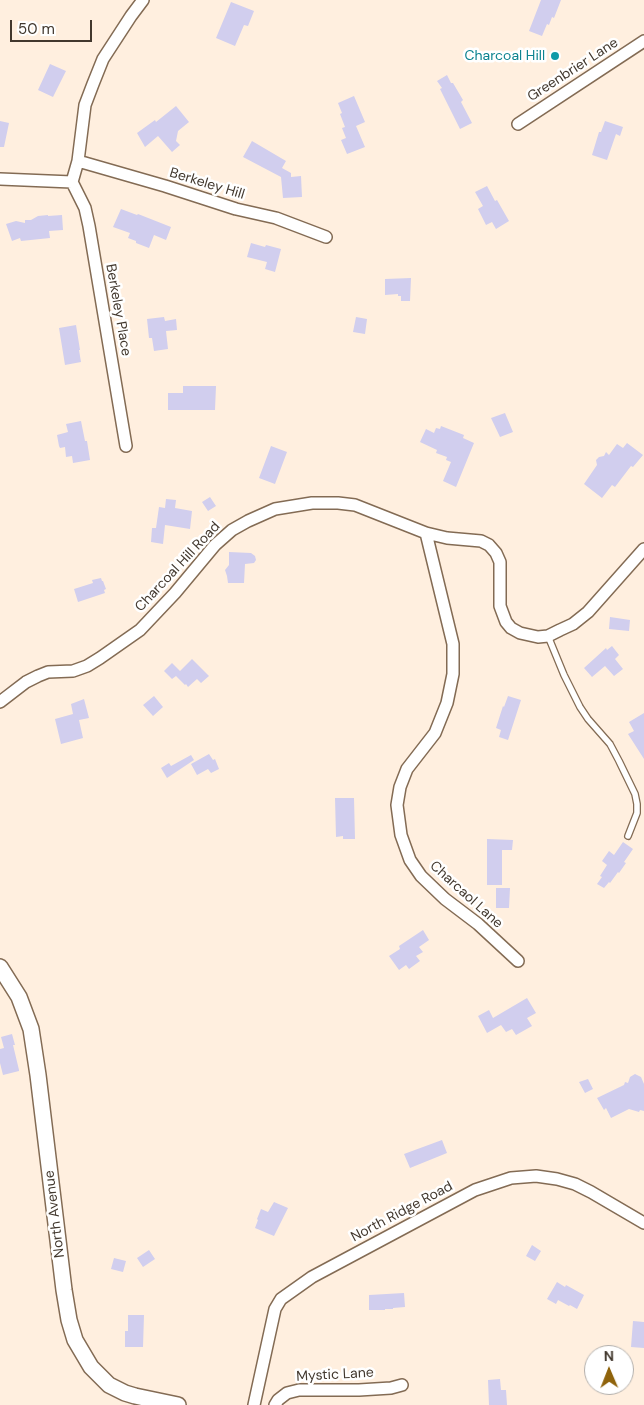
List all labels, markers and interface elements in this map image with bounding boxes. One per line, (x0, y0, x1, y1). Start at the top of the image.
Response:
scale bar (12, 10, 95, 42)
text: 50 m (18, 19, 55, 39)
street label: Greenbrier Lane (525, 34, 621, 106)
place label: Charcoal Hill (464, 48, 545, 64)
marker: Charcoal Hill (549, 50, 561, 62)
street label: Berkeley Hill (167, 165, 247, 203)
street label: Berkeley Place (102, 263, 134, 357)
street label: Charcoal Hill Road (132, 519, 224, 615)
street label: Charcaol Lane (426, 858, 506, 932)
street label: North Avenue (41, 1169, 69, 1259)
street label: North Ridge Road (348, 1178, 456, 1246)
north arrow (584, 1345, 634, 1395)
text: N (603, 1347, 614, 1365)
street label: Mystic Lane (296, 1365, 374, 1385)

